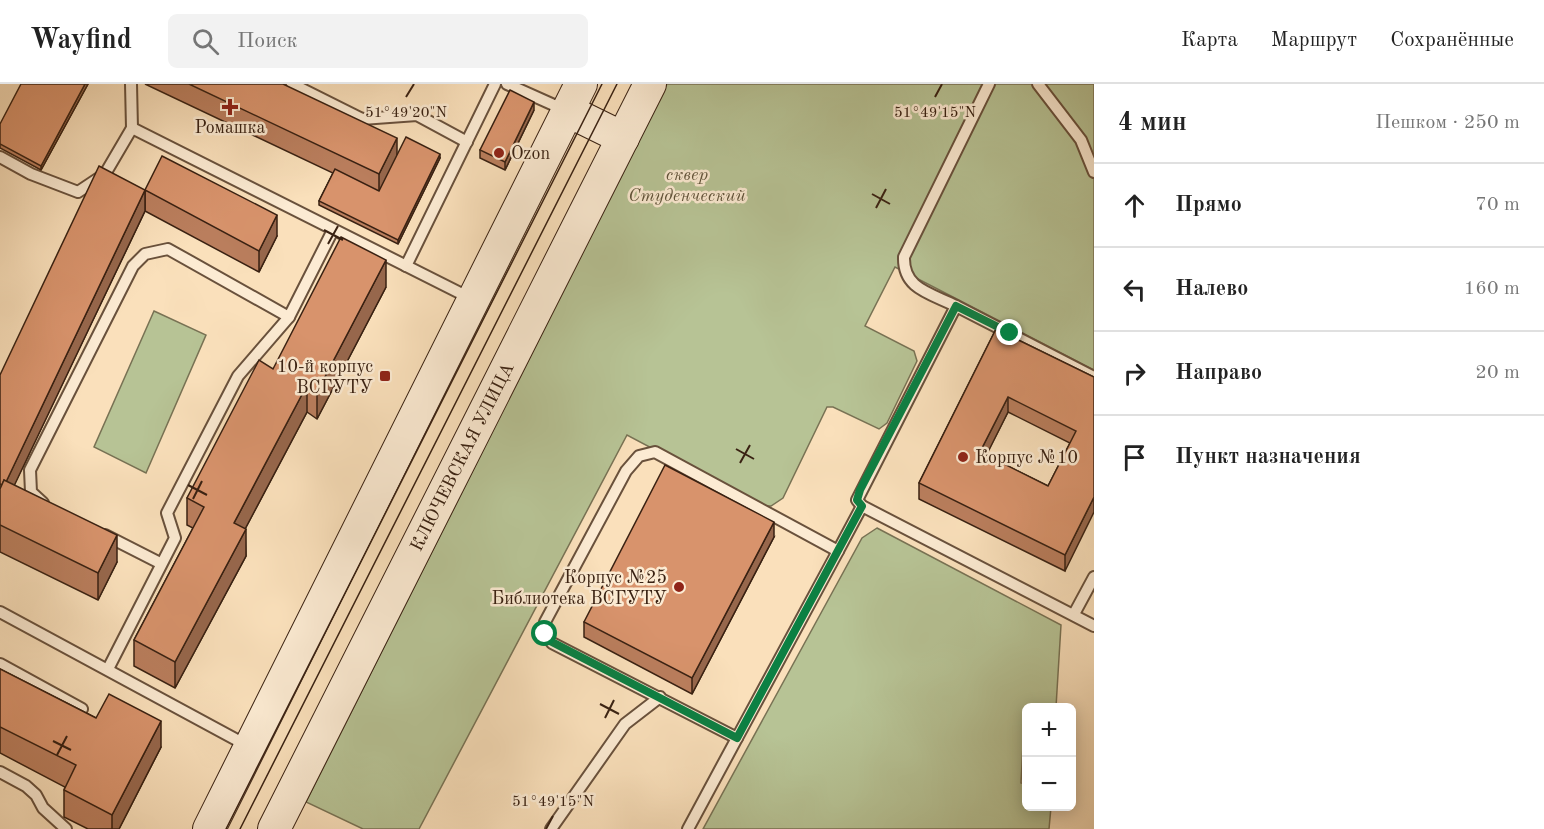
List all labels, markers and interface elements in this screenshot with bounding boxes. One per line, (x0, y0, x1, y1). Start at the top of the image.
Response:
search box (168, 14, 588, 68)
icon: search (189, 25, 222, 58)
text: Wayfind (30, 27, 132, 55)
text: Поиск (237, 30, 298, 52)
text: Карта (1181, 30, 1238, 51)
text: Маршрут (1271, 30, 1357, 51)
text: Сохранённые (1390, 30, 1514, 51)
marker: Ромашка (223, 100, 237, 114)
text: 51°49'20"N (365, 106, 447, 121)
text: 51°49'15"N (894, 106, 976, 121)
text: 4 мин (1118, 110, 1187, 136)
text: Пешком · 250 m (1375, 113, 1520, 133)
place label: Ромашка (194, 119, 266, 137)
place label: Ozon (511, 145, 550, 163)
marker: Ozon (492, 146, 506, 160)
park label: сквер Студенческий (628, 166, 746, 205)
icon: ahead (1118, 189, 1151, 222)
text: Прямо (1175, 194, 1242, 216)
text: 70 m (1475, 195, 1520, 215)
icon: left (1118, 273, 1151, 306)
text: Налево (1175, 278, 1248, 300)
text: 160 m (1464, 279, 1520, 299)
route end (996, 319, 1022, 345)
icon: right (1118, 357, 1151, 390)
place label: 10-й корпус ВСГУТУ (277, 358, 373, 397)
street label: КЛЮЧЕВСКАЯ УЛИЦА (408, 360, 518, 554)
text: Направо (1175, 362, 1262, 384)
text: 20 m (1475, 363, 1520, 383)
marker: 10-й корпус ВСГУТУ (378, 369, 392, 383)
icon: arrive (1118, 441, 1151, 474)
text: Пункт назначения (1175, 446, 1361, 468)
place label: Корпус №10 (975, 449, 1078, 467)
marker: Корпус №10 (956, 450, 970, 464)
place label: Корпус №25 Библиотека ВСГУТУ (491, 569, 667, 608)
marker: Корпус №25 Библиотека ВСГУТУ (672, 580, 686, 594)
route start (531, 620, 557, 646)
map controls (1022, 703, 1076, 811)
button: + (1022, 703, 1076, 757)
button: − (1022, 757, 1076, 811)
text: 51°49'15"N (512, 795, 594, 810)

